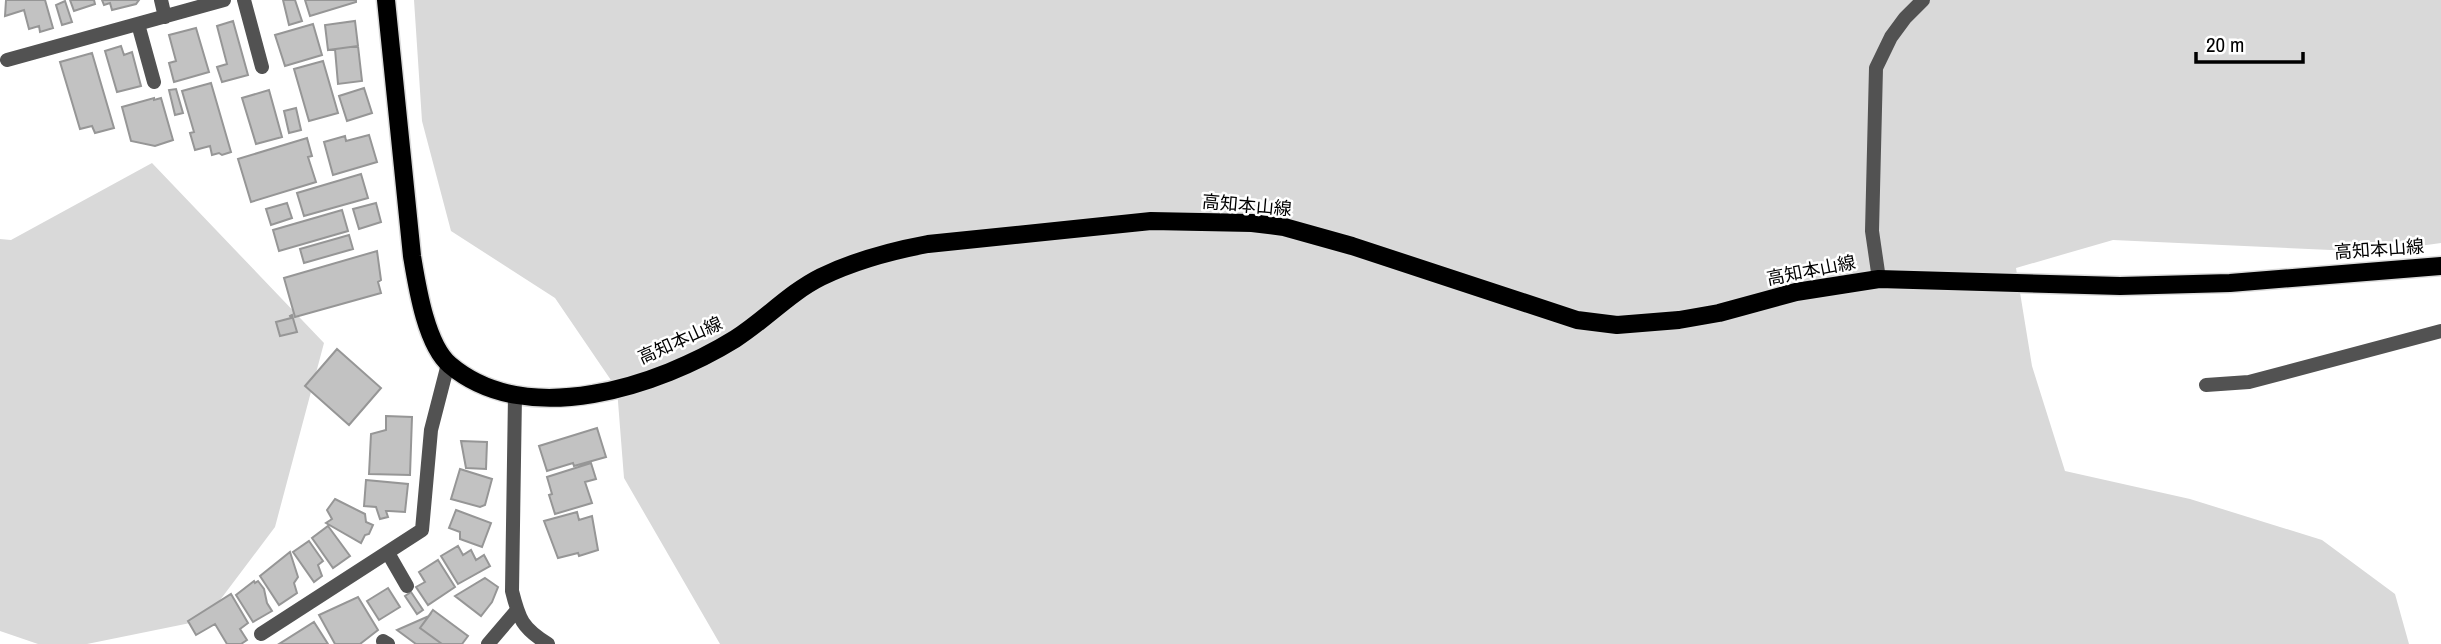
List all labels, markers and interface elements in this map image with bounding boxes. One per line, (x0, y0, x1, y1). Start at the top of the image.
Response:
scale bar (2196, 21, 2303, 65)
text: 20 m (2206, 30, 2244, 59)
street label: 高知本山線 (1201, 189, 1293, 221)
street label: 高知本山線 (2333, 233, 2425, 265)
street label: 高知本山線 (1764, 249, 1858, 291)
street label: 高知本山線 (634, 310, 726, 370)

